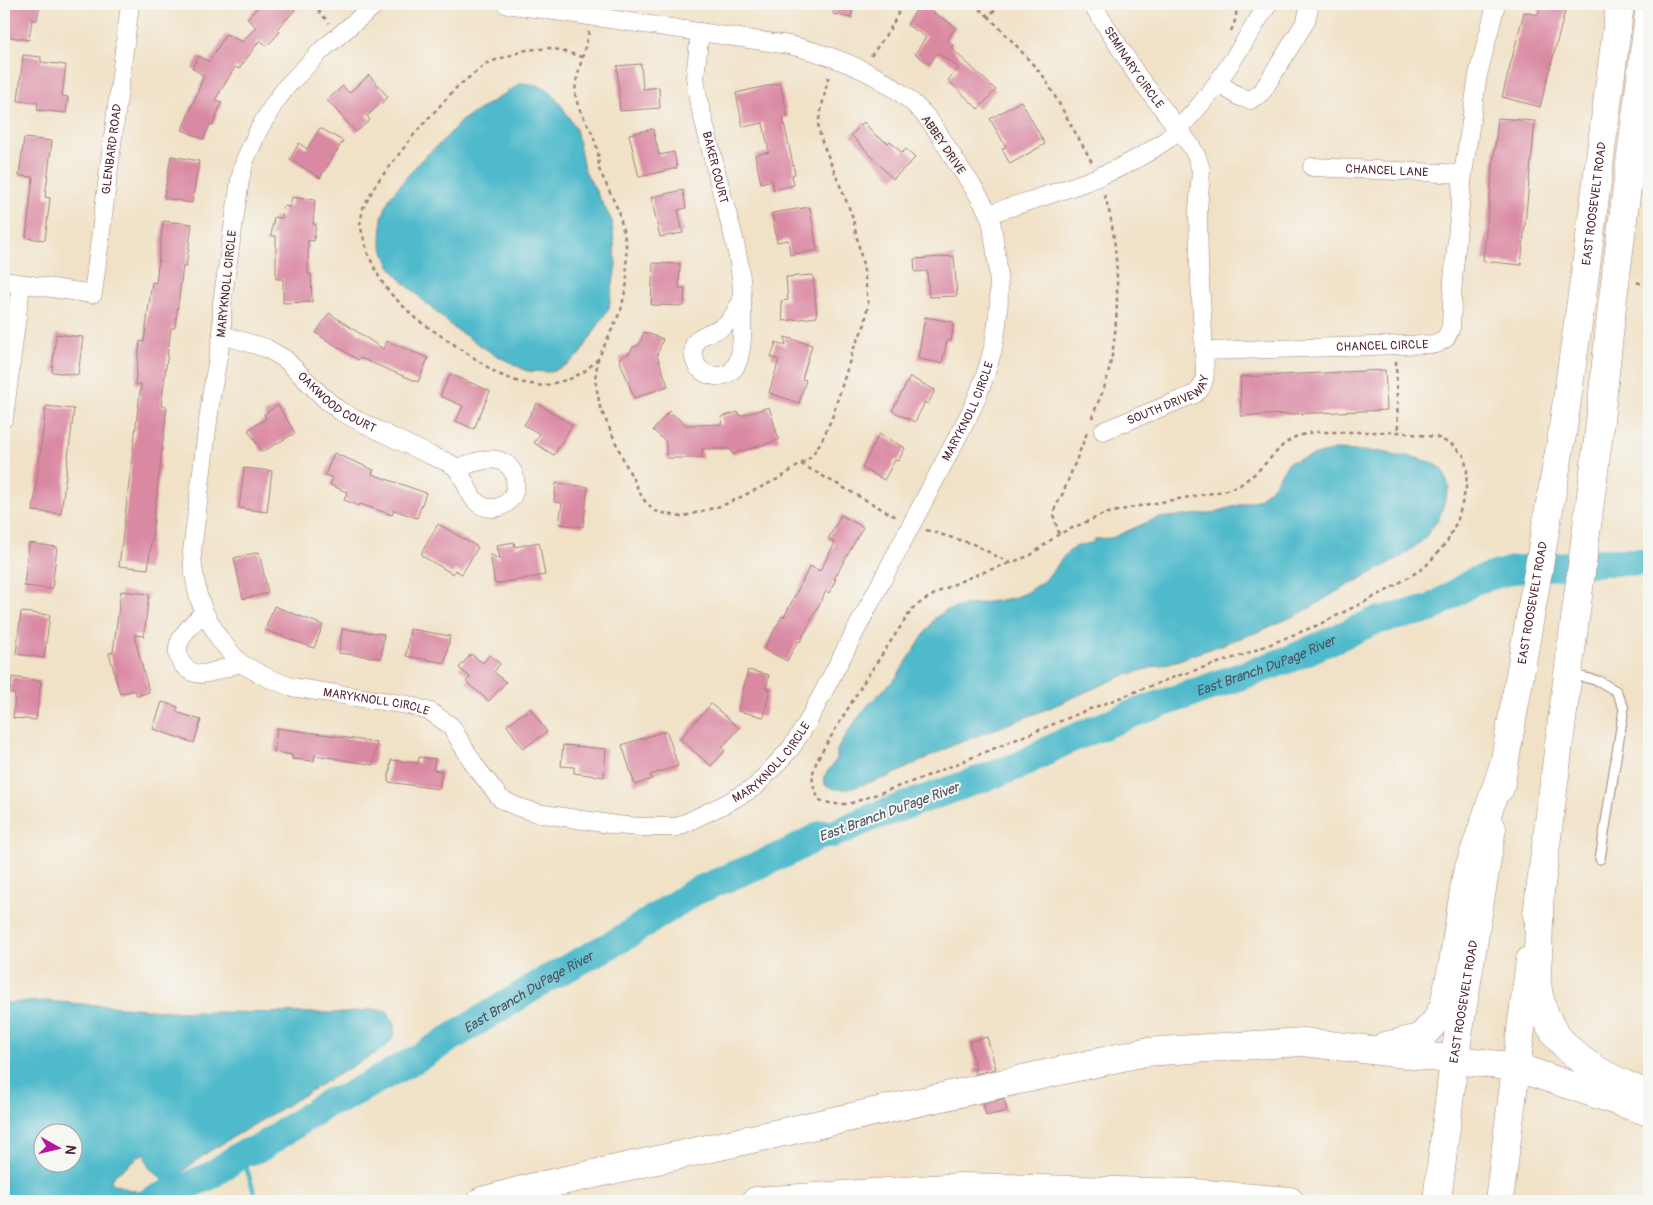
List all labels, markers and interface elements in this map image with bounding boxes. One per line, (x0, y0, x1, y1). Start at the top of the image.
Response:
street label: SEMINARY CIRCLE (1101, 24, 1167, 111)
street label: GLENBARD ROAD (98, 103, 125, 195)
street label: ABBEY DRIVE (918, 113, 968, 177)
street label: BAKER COURT (699, 130, 732, 205)
street label: EAST ROOSEVELT ROAD (1579, 141, 1610, 266)
street label: CHANCEL LANE (1345, 161, 1429, 180)
street label: MARYKNOLL CIRCLE (214, 230, 240, 338)
street label: CHANCEL CIRCLE (1336, 337, 1429, 355)
street label: MARYKNOLL CIRCLE (939, 360, 997, 463)
street label: OAKWOOD COURT (295, 369, 379, 436)
street label: SOUTH DRIVEWAY (1125, 374, 1212, 428)
street label: EAST ROOSEVELT ROAD (1514, 540, 1551, 665)
water label: East Branch DuPage River (1194, 631, 1340, 700)
street label: MARYKNOLL CIRCLE (322, 685, 431, 719)
street label: MARYKNOLL CIRCLE (729, 719, 813, 806)
water label: East Branch DuPage River (817, 778, 963, 845)
street label: EAST ROOSEVELT ROAD (1446, 939, 1481, 1064)
water label: East Branch DuPage River (460, 946, 598, 1037)
north arrow (32, 1122, 82, 1172)
text: N (61, 1144, 79, 1156)

